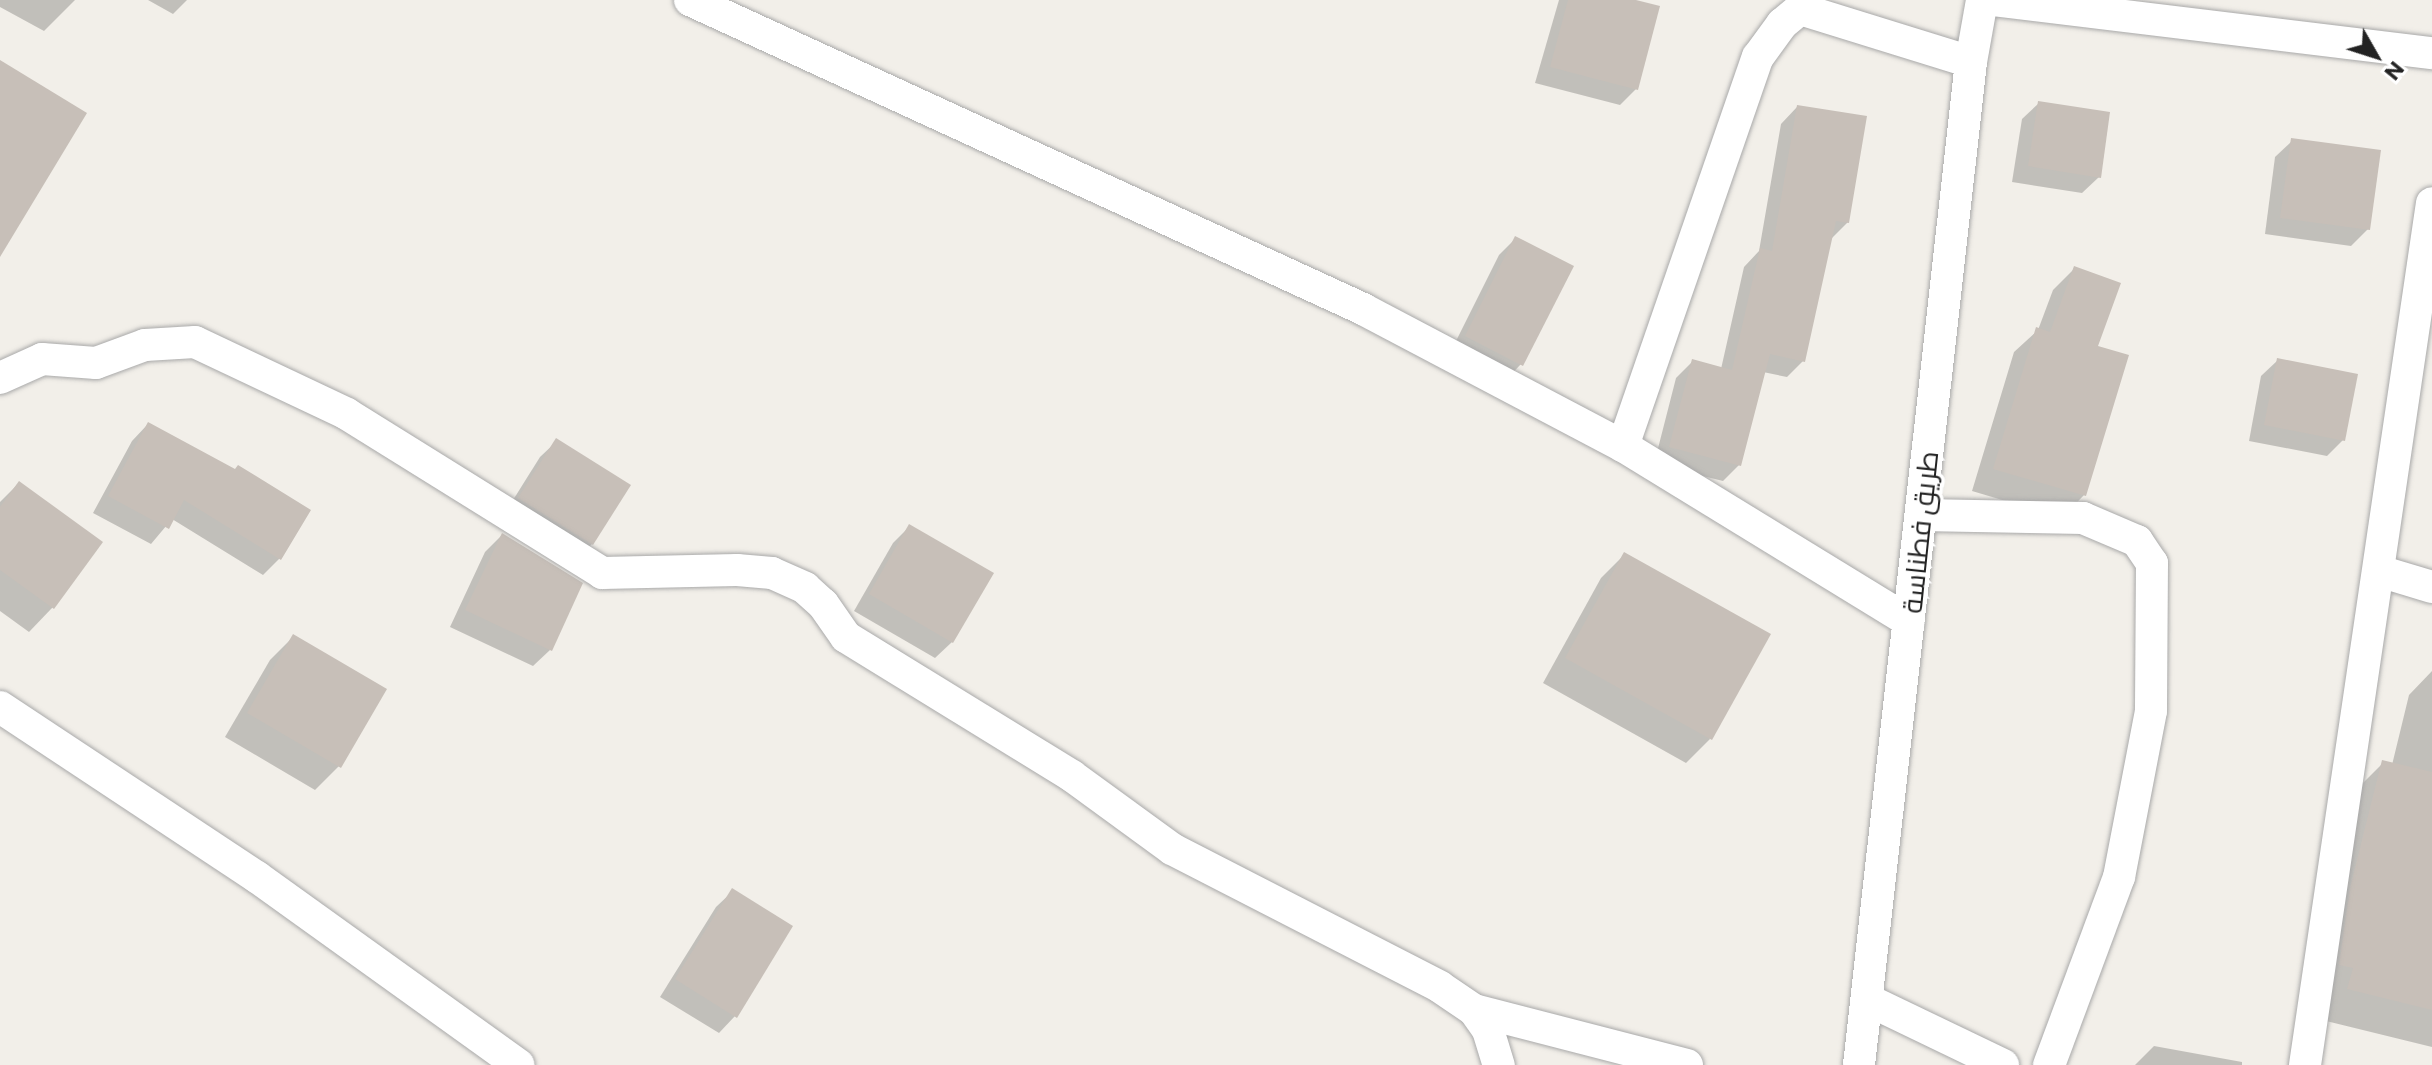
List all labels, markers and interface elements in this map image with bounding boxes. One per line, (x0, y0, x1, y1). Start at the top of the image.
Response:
north arrow (2336, 16, 2416, 96)
text: N (2379, 57, 2411, 86)
street label: طريق فطناسة (1894, 449, 1944, 615)

